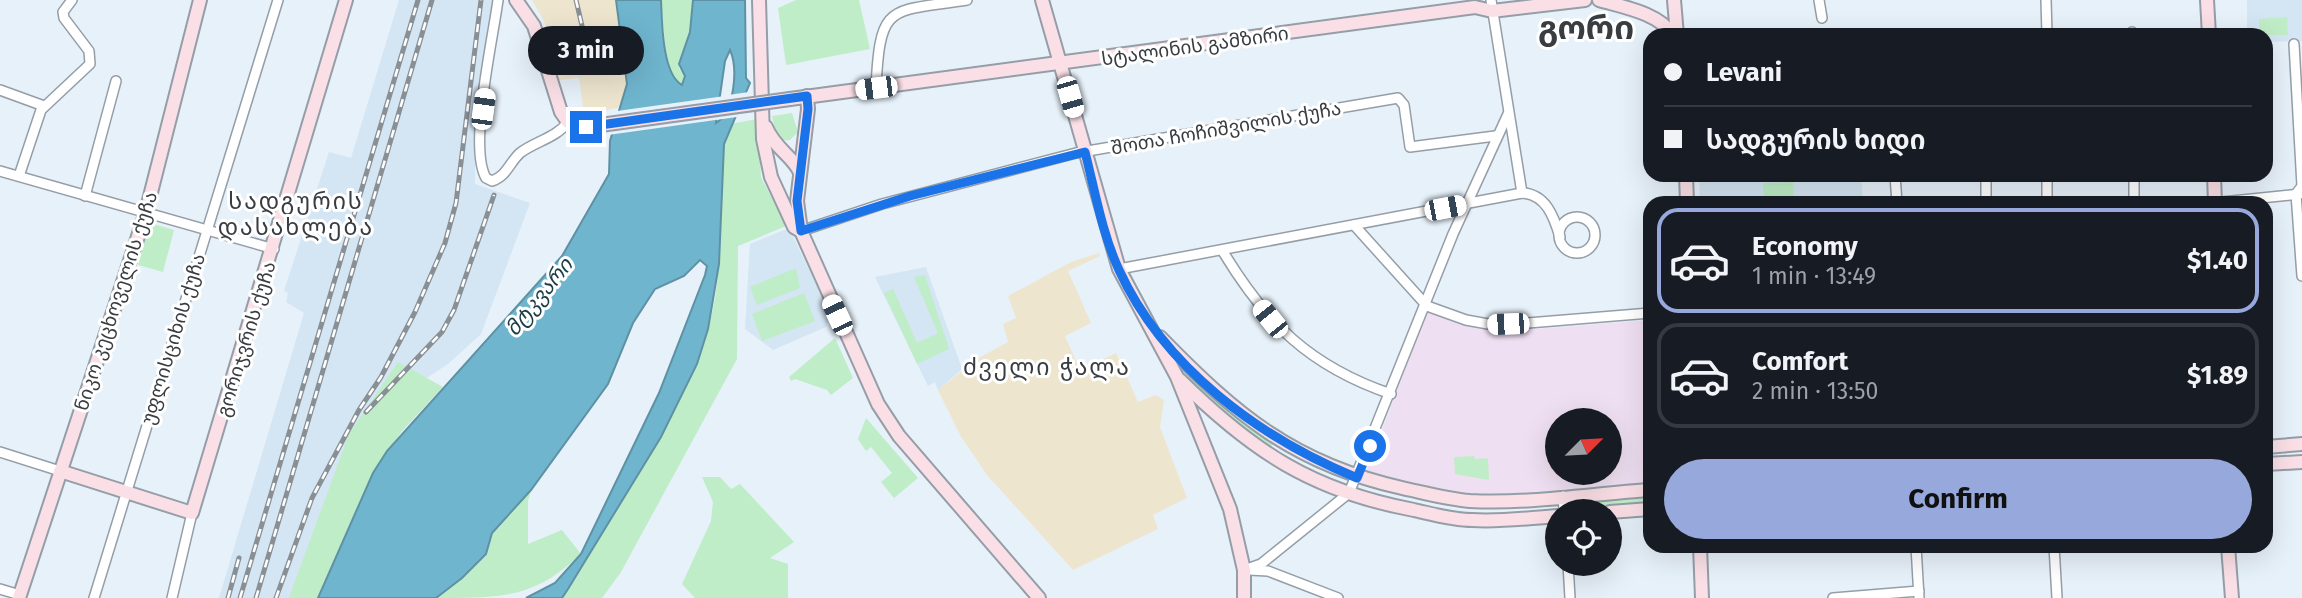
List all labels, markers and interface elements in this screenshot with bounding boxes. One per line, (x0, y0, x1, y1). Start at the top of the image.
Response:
district label: გორი (1538, 8, 1634, 48)
street label: სტალინის გამზირი (1100, 21, 1290, 72)
callout: 3 min (528, 25, 644, 74)
text: 3 min (558, 36, 614, 64)
text: Levani (1706, 57, 1782, 88)
car (1055, 74, 1086, 120)
car (854, 75, 899, 101)
car (470, 87, 497, 131)
street label: შოთა ჩოჩიშვილის ქუჩა (1109, 96, 1343, 161)
route end (570, 111, 602, 143)
text: სადგურის ხიდი (1706, 125, 1925, 156)
district label: სადგურის დასახლება (218, 187, 374, 241)
street label: ნიკო კეცხოველის ქუჩა (70, 189, 163, 414)
car (1423, 194, 1468, 222)
icon: car (1668, 229, 1731, 292)
text: Economy (1752, 231, 1858, 262)
text: $1.40 (2187, 245, 2248, 276)
street label: უფლისციხის ქუჩა (136, 251, 211, 428)
water label: მტკვარი (500, 252, 579, 341)
street label: გორიჯვრის ქუჩა (211, 259, 281, 419)
text: 1 min · 13:49 (1752, 262, 1876, 290)
car (819, 292, 856, 338)
car (1249, 296, 1292, 342)
car (1487, 313, 1530, 335)
icon: car (1668, 344, 1731, 407)
text: Comfort (1752, 346, 1848, 377)
district label: ძველი ჭალა (963, 353, 1131, 381)
text: $1.89 (2187, 360, 2248, 391)
text: 2 min · 13:50 (1752, 377, 1878, 405)
north arrow (1545, 408, 1622, 485)
map controls (1545, 408, 1622, 576)
route start (1354, 430, 1386, 462)
button: Confirm (1664, 459, 2252, 539)
button: locate (1545, 499, 1622, 576)

